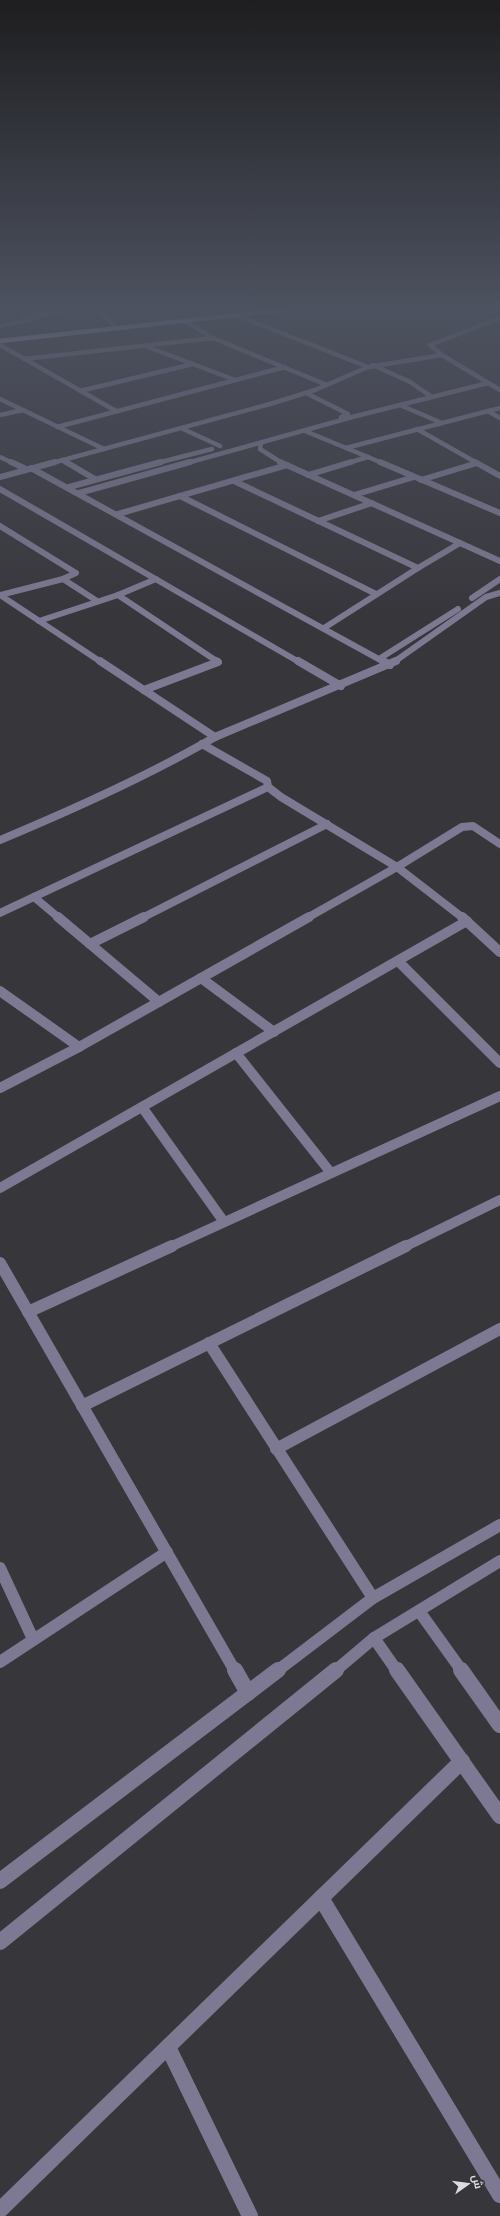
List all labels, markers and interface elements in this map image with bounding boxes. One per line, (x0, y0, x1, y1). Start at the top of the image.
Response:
north arrow (448, 2164, 488, 2204)
text: ش (469, 2173, 486, 2190)

